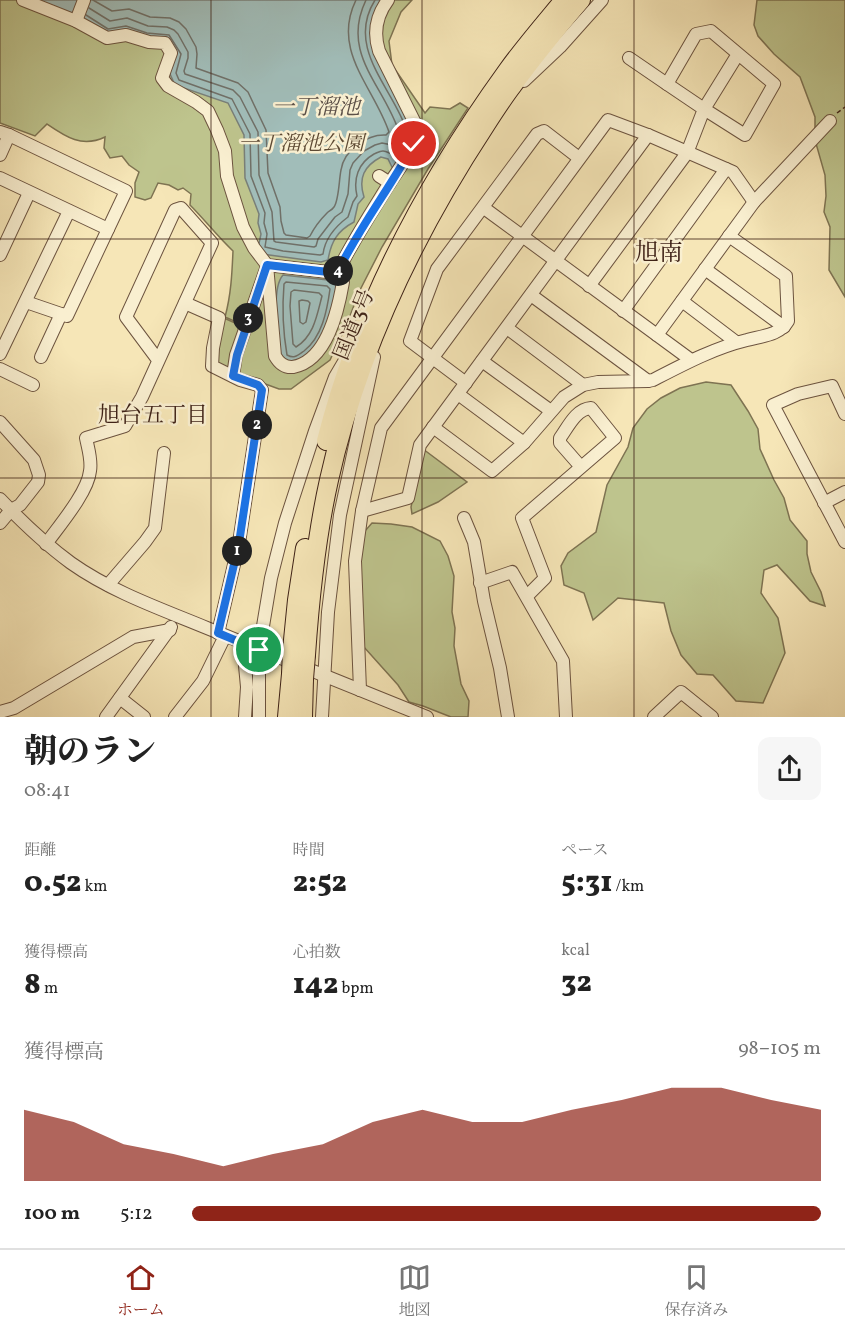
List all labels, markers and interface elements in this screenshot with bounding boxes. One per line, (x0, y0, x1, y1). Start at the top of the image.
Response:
water label: 一丁溜池 (272, 93, 363, 124)
pin (388, 118, 439, 169)
icon: check (397, 127, 430, 160)
park label: 一丁溜池公園 (238, 130, 367, 159)
district label: 旭南 (635, 237, 683, 271)
pin: 4 (323, 256, 353, 286)
text: 4 (333, 260, 343, 282)
street label: 国道3号 (328, 285, 382, 365)
pin: 3 (233, 303, 263, 333)
text: 3 (244, 307, 252, 329)
district label: 旭台五丁目 (98, 401, 208, 432)
pin: 2 (242, 410, 272, 440)
text: 2 (253, 414, 261, 436)
pin: 1 (222, 536, 252, 566)
text: 1 (234, 540, 240, 562)
pin (233, 624, 284, 675)
icon: arrive (242, 633, 275, 666)
text: 朝のラン (24, 731, 156, 777)
button: share (758, 737, 821, 800)
text: 08:41 (24, 777, 71, 805)
text: 距離 (24, 840, 56, 862)
text: 時間 (293, 840, 325, 862)
text: ペース (561, 840, 609, 862)
text: 0.52 (24, 862, 81, 904)
text: 2:52 (293, 862, 347, 904)
text: 5:31 (561, 862, 612, 904)
text: km (81, 876, 108, 898)
text: /km (612, 876, 644, 898)
text: kcal (561, 940, 590, 962)
text: 獲得標高 (24, 942, 88, 964)
text: 心拍数 (293, 942, 341, 964)
text: 32 (561, 962, 592, 1004)
text: 8 (24, 964, 41, 1006)
text: 142 (293, 964, 338, 1006)
text: m (41, 978, 58, 1000)
text: bpm (338, 978, 374, 1000)
text: 98–105 m (738, 1035, 821, 1063)
text: 獲得標高 (24, 1039, 104, 1067)
text: 100 m (24, 1200, 80, 1228)
text: 5:12 (120, 1200, 153, 1228)
tab: ホーム (117, 1261, 165, 1322)
tab: 地図 (398, 1261, 431, 1322)
tab: 保存済み (664, 1261, 728, 1322)

